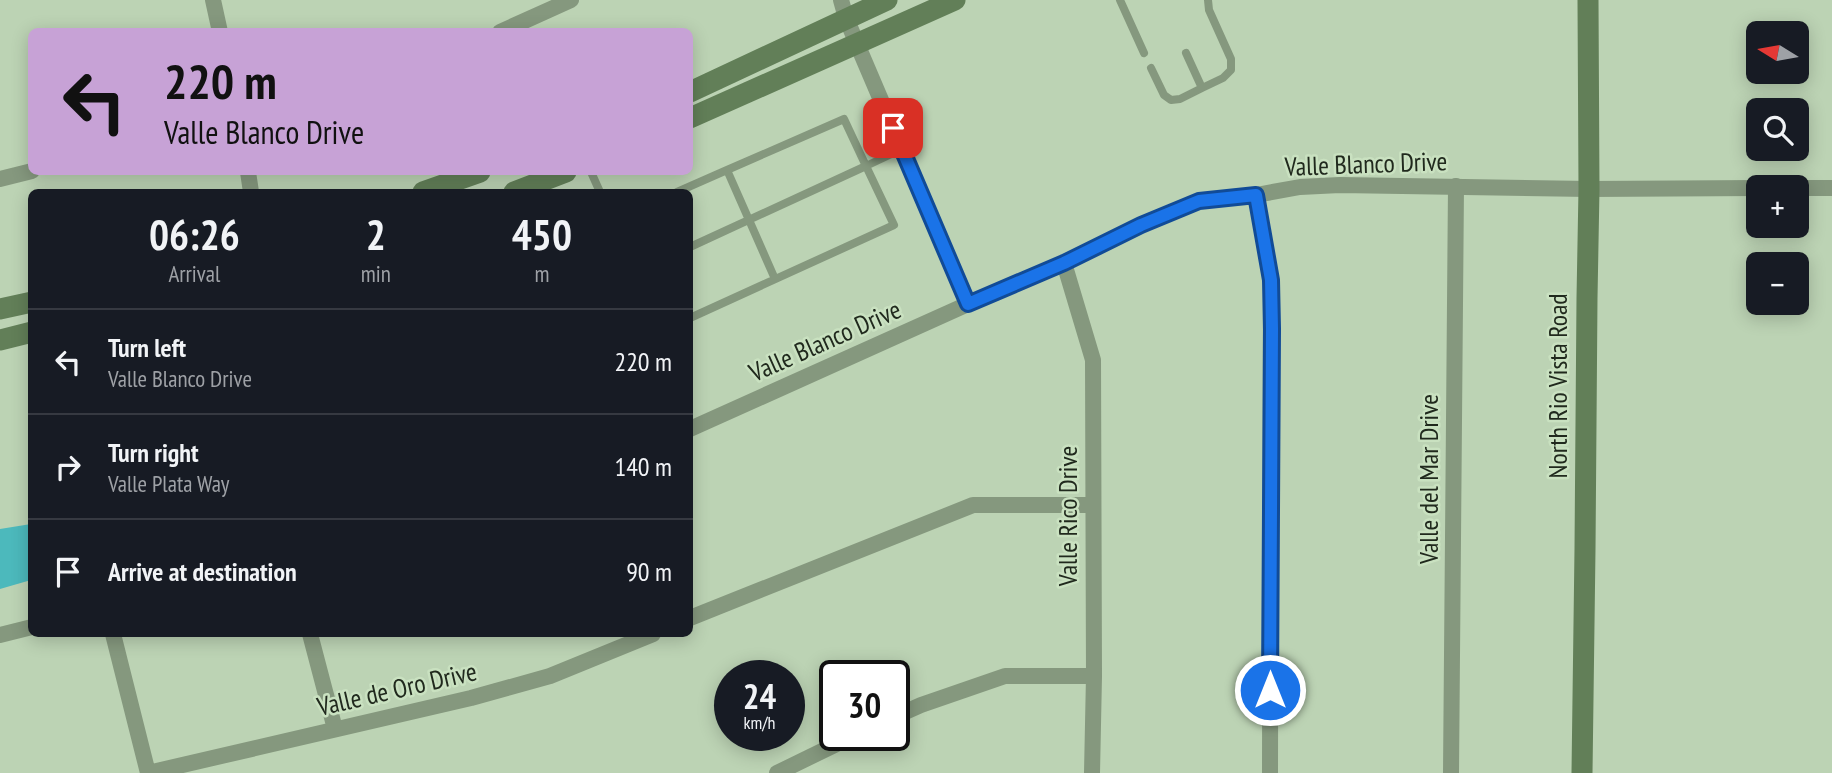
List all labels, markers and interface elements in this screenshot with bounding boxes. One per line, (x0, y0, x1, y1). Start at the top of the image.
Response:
north arrow (1746, 21, 1810, 84)
map controls (1746, 21, 1809, 315)
text: 220 m (164, 49, 277, 113)
icon: left (49, 56, 140, 147)
pin (863, 98, 923, 158)
button: search (1746, 98, 1809, 161)
icon: arrive (874, 109, 912, 147)
text: Valle Blanco Drive (164, 111, 364, 153)
street label: Valle Blanco Drive (1283, 144, 1448, 183)
button: + (1746, 175, 1809, 238)
text: 06:26 (149, 207, 240, 262)
text: 2 (366, 207, 386, 262)
text: 450 (512, 207, 572, 262)
button: − (1746, 252, 1809, 315)
text: Arrival (168, 259, 220, 288)
text: min (361, 259, 391, 288)
text: m (534, 259, 549, 288)
street label: Valle Blanco Drive (743, 292, 906, 389)
street label: North Rio Vista Road (1541, 293, 1574, 479)
text: Turn left (108, 331, 186, 364)
icon: left (49, 343, 87, 381)
text: 220 m (614, 345, 672, 378)
text: Valle Blanco Drive (108, 364, 252, 393)
street label: Valle del Mar Drive (1412, 394, 1445, 565)
text: Turn right (108, 436, 199, 469)
street label: Valle Rico Drive (1051, 446, 1084, 587)
icon: right (49, 448, 87, 486)
text: 140 m (614, 450, 672, 483)
text: Valle Plata Way (108, 469, 230, 498)
icon: arrive (49, 553, 87, 591)
text: Arrive at destination (108, 555, 297, 588)
text: 90 m (626, 555, 672, 588)
position arrow (1233, 653, 1307, 727)
street label: Valle de Oro Drive (313, 654, 480, 723)
speed limit sign: 30 (819, 660, 910, 751)
text: 24 (743, 673, 776, 719)
text: km/h (744, 711, 775, 734)

